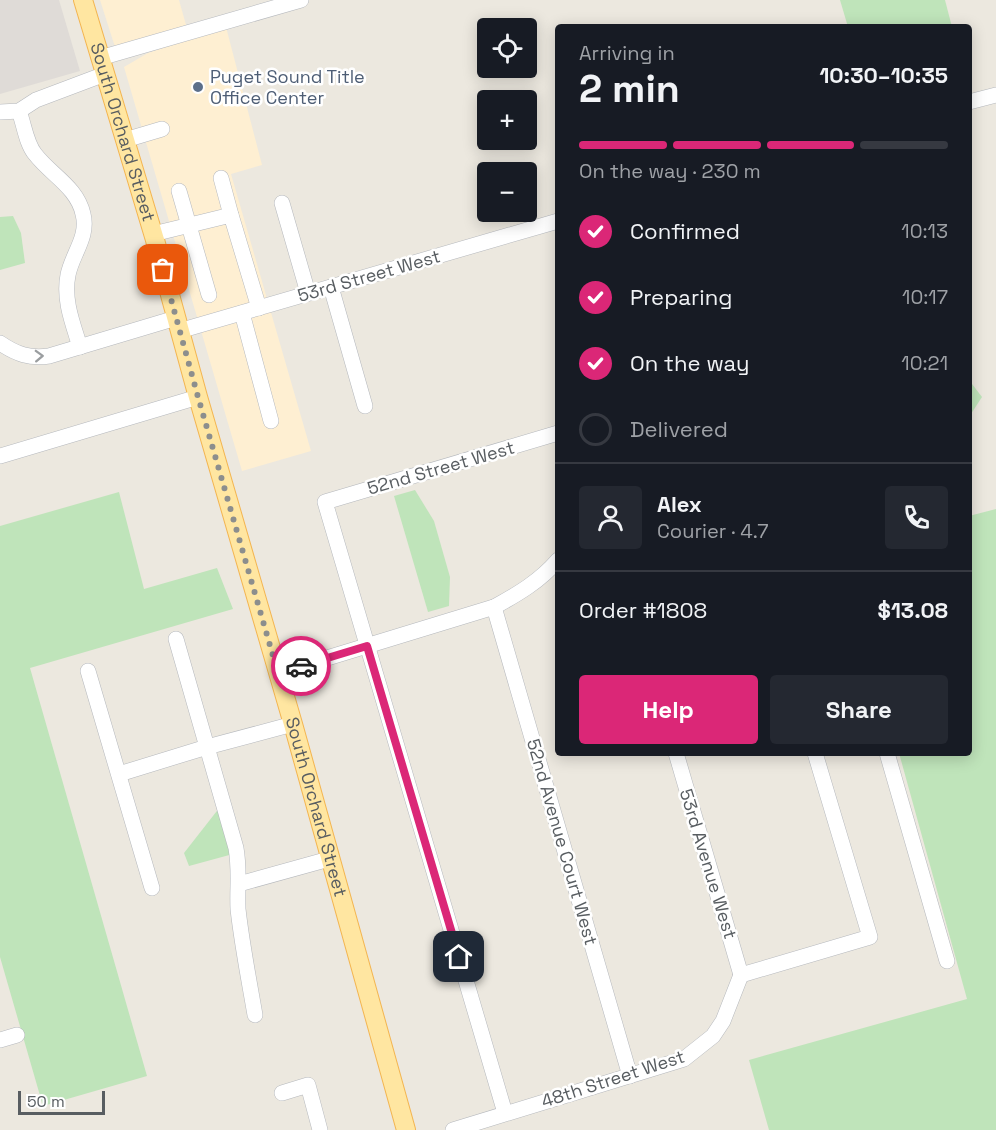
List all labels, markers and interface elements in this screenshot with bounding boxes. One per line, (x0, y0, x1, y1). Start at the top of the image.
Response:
map controls (477, 18, 537, 222)
button: locate (477, 18, 537, 78)
street label: South Orchard Street (85, 40, 161, 224)
text: Arriving in (579, 40, 675, 66)
text: 10:30–10:35 (819, 61, 948, 89)
text: 2 min (579, 64, 680, 113)
place label: Puget Sound Title Office Center (210, 65, 365, 109)
marker: Puget Sound Title Office Center (191, 80, 205, 94)
button: + (477, 90, 537, 150)
text: On the way · 230 m (579, 158, 761, 184)
button: − (477, 162, 537, 222)
icon: check (579, 215, 612, 248)
text: Confirmed (630, 217, 740, 245)
text: 10:13 (901, 218, 948, 244)
pin (137, 244, 188, 295)
street label: 53rd Street West (295, 244, 443, 307)
icon: bag (146, 253, 179, 286)
icon: check (579, 281, 612, 314)
text: Preparing (630, 283, 732, 311)
text: 10:17 (902, 284, 948, 310)
icon: check (579, 347, 612, 380)
text: On the way (630, 349, 749, 377)
one-way arrow (34, 350, 43, 363)
text: 10:21 (901, 350, 948, 376)
text: Delivered (630, 415, 728, 443)
street label: 52nd Street West (365, 436, 517, 500)
button: person (579, 486, 642, 549)
button: phone (885, 486, 948, 549)
text: Alex (657, 490, 702, 518)
text: Courier · 4.7 (657, 518, 768, 544)
text: Order #1808 (579, 596, 707, 624)
text: $13.08 (878, 596, 948, 624)
courier (271, 636, 331, 696)
icon: car (285, 650, 318, 683)
button: Help (579, 675, 758, 744)
button: Share (770, 675, 948, 744)
street label: South Orchard Street (281, 714, 353, 899)
street label: 52nd Avenue Court West (522, 736, 603, 948)
street label: 53rd Avenue West (675, 786, 742, 942)
pin (433, 931, 484, 982)
icon: home (442, 940, 475, 973)
street label: 48th Street West (538, 1044, 688, 1113)
scale bar (18, 1088, 105, 1116)
text: 50 m (27, 1091, 65, 1112)

